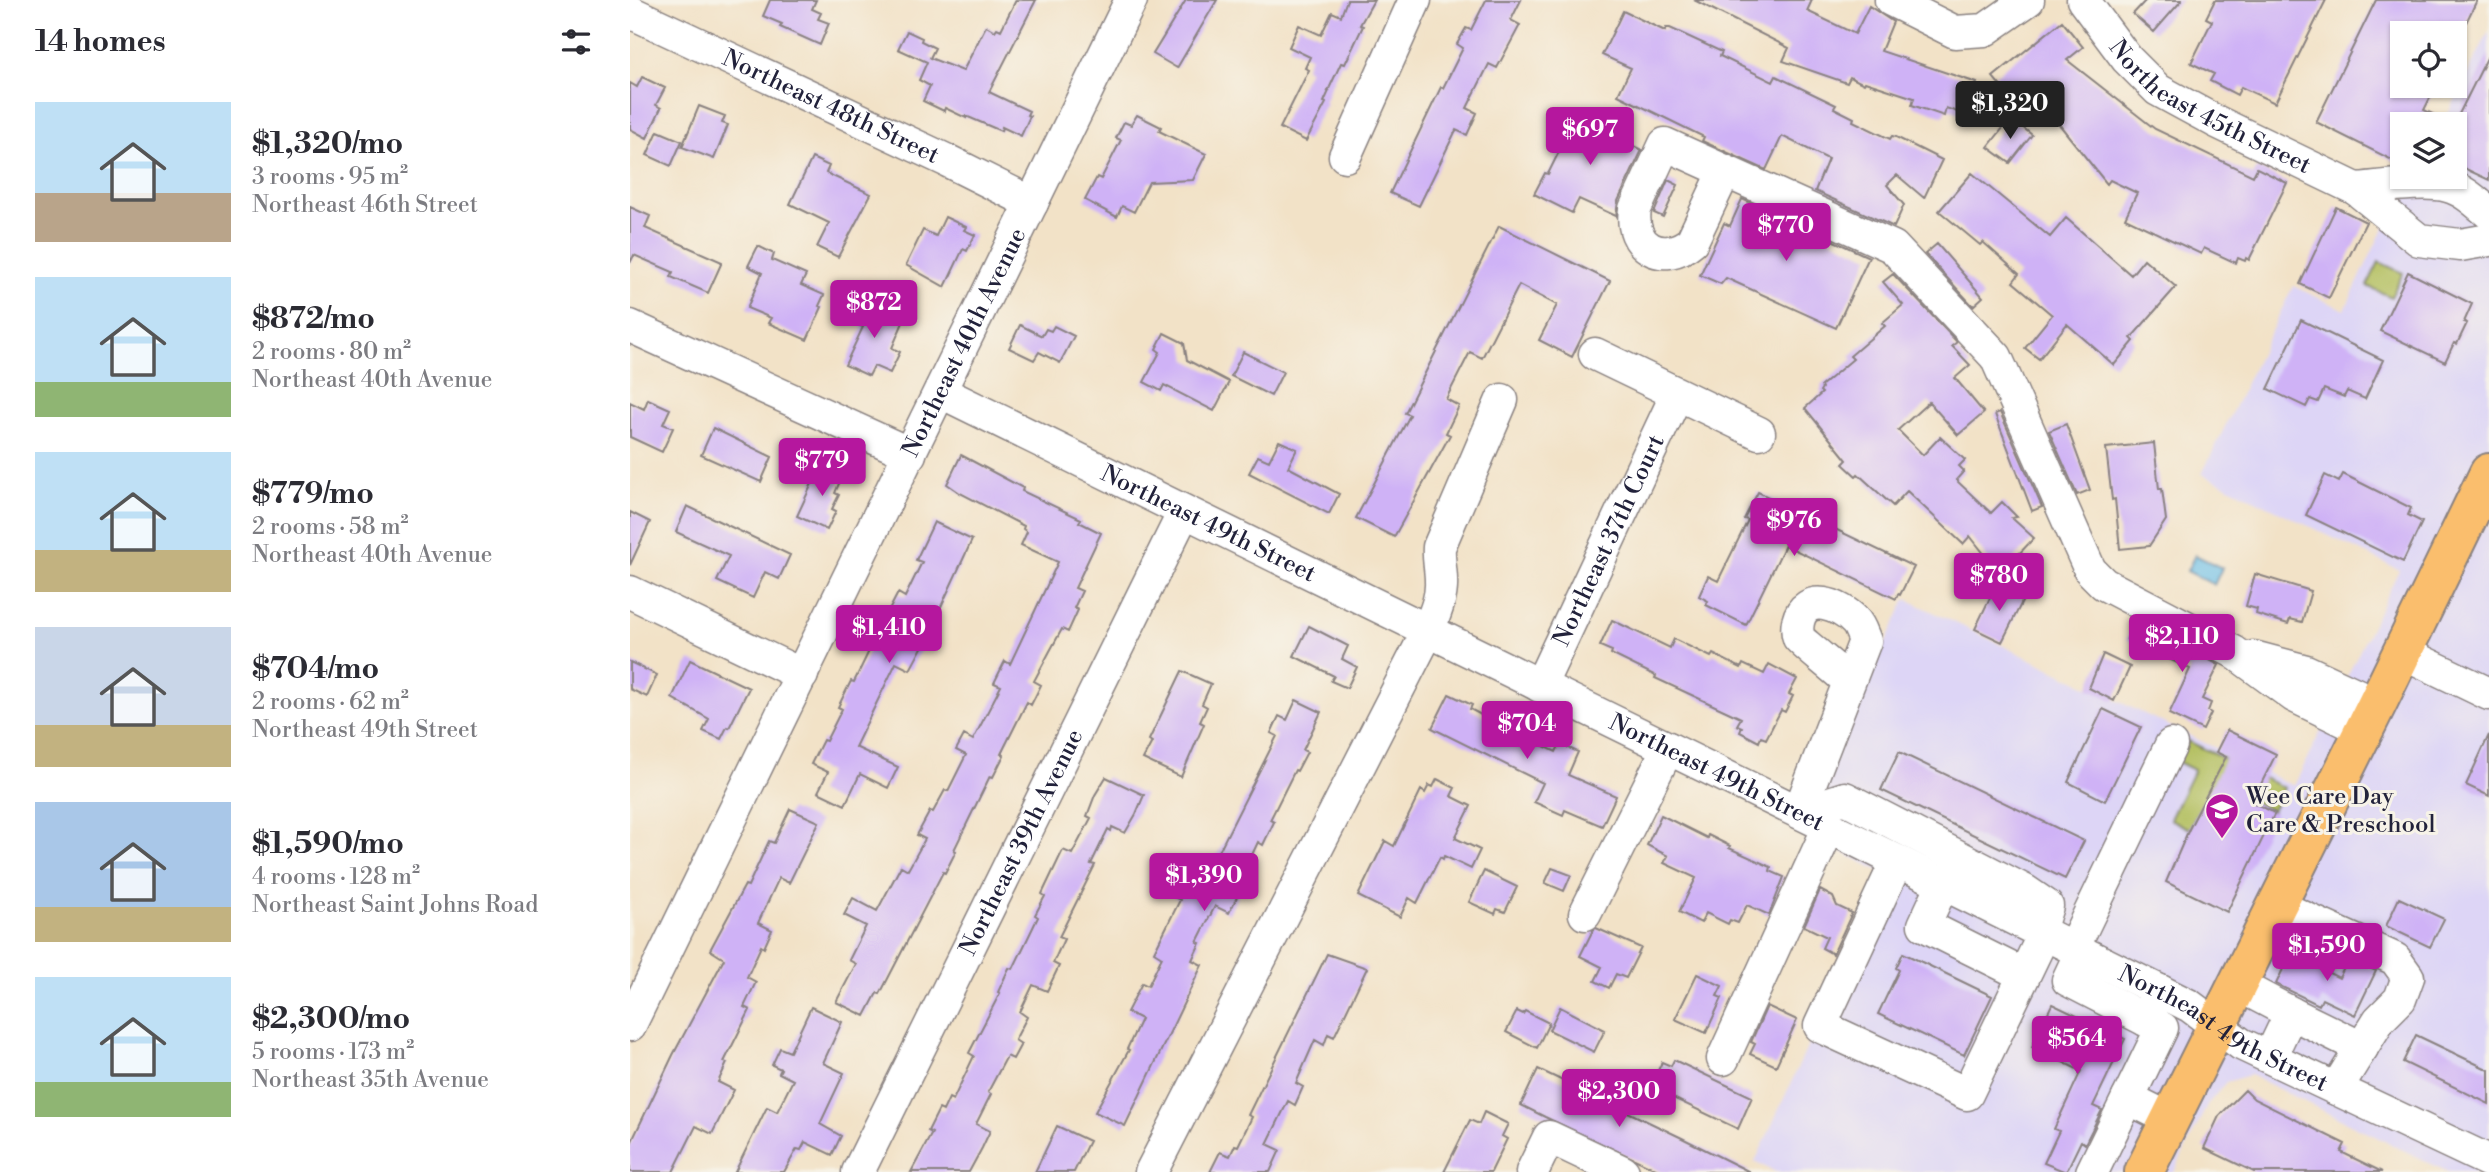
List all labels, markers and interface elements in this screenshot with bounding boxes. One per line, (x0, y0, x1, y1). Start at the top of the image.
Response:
map controls (2390, 21, 2467, 189)
button: locate (2390, 21, 2467, 98)
text: 14 homes (35, 23, 166, 61)
icon: filters (557, 23, 595, 61)
street label: Northeast 45th Street (2102, 34, 2316, 181)
street label: Northeast 48th Street (717, 43, 944, 171)
pin: $1,320 (1953, 82, 2067, 141)
text: $1,320 (1971, 90, 2049, 118)
pin: $697 (1549, 108, 1631, 167)
button: layers (2390, 112, 2467, 189)
text: $697 (1562, 116, 1618, 144)
text: $1,320/mo (252, 125, 403, 163)
icon: home (91, 130, 175, 214)
text: 3 rooms · 95 m² (252, 163, 408, 191)
text: Northeast 46th Street (252, 191, 478, 219)
pin: $770 (1745, 204, 1827, 263)
text: $770 (1758, 212, 1814, 240)
street label: Northeast 40th Avenue (896, 223, 1033, 462)
pin: $872 (833, 280, 915, 340)
text: $872 (846, 289, 902, 317)
text: $872/mo (252, 300, 375, 338)
icon: home (91, 305, 175, 389)
text: 2 rooms · 80 m² (252, 338, 411, 366)
text: Northeast 40th Avenue (252, 366, 492, 394)
street label: Northeast 37th Court (1547, 430, 1672, 651)
pin: $779 (781, 438, 863, 498)
text: $779 (795, 447, 849, 475)
street label: Northeast 49th Street (1096, 459, 1321, 590)
text: $779/mo (252, 475, 374, 513)
icon: home (91, 480, 175, 564)
pin: $976 (1753, 498, 1835, 558)
text: $976 (1766, 507, 1822, 535)
text: 2 rooms · 58 m² (252, 513, 409, 541)
text: Northeast 40th Avenue (252, 541, 492, 569)
pin: $780 (1958, 554, 2040, 613)
text: $780 (1970, 562, 2028, 590)
pin: $1,410 (832, 606, 946, 665)
text: $1,410 (852, 614, 926, 642)
pin: $2,110 (2125, 614, 2239, 674)
text: $2,110 (2145, 623, 2219, 651)
text: $704/mo (252, 650, 379, 688)
icon: home (91, 655, 175, 739)
text: 2 rooms · 62 m² (252, 688, 409, 716)
pin: $704 (1486, 702, 1568, 761)
street label: Northeast 49th Street (1604, 708, 1829, 839)
text: $704 (1498, 710, 1556, 738)
text: Northeast 49th Street (252, 716, 478, 744)
street label: Northeast 39th Avenue (953, 724, 1090, 961)
place label: Wee Care Day Care & Preschool (2245, 782, 2436, 840)
school or university icon: Wee Care Day Care & Preschool (2203, 791, 2241, 840)
text: $1,590/mo (252, 825, 404, 863)
icon: home (91, 830, 175, 914)
pin: $1,390 (1147, 853, 1261, 913)
text: $1,390 (1165, 862, 1243, 890)
text: 4 rooms · 128 m² (252, 863, 420, 891)
text: Northeast Saint Johns Road (252, 891, 538, 919)
pin: $1,590 (2270, 923, 2384, 983)
text: $1,590 (2288, 932, 2366, 960)
street label: Northeast 49th Street (2113, 959, 2333, 1099)
text: $2,300/mo (252, 1000, 410, 1038)
icon: home (91, 1005, 175, 1089)
pin: $564 (2036, 1016, 2118, 1076)
text: $564 (2048, 1025, 2106, 1053)
text: 5 rooms · 173 m² (252, 1038, 414, 1066)
text: Northeast 35th Avenue (252, 1066, 489, 1094)
pin: $2,300 (1562, 1070, 1676, 1129)
text: $2,300 (1578, 1078, 1660, 1106)

